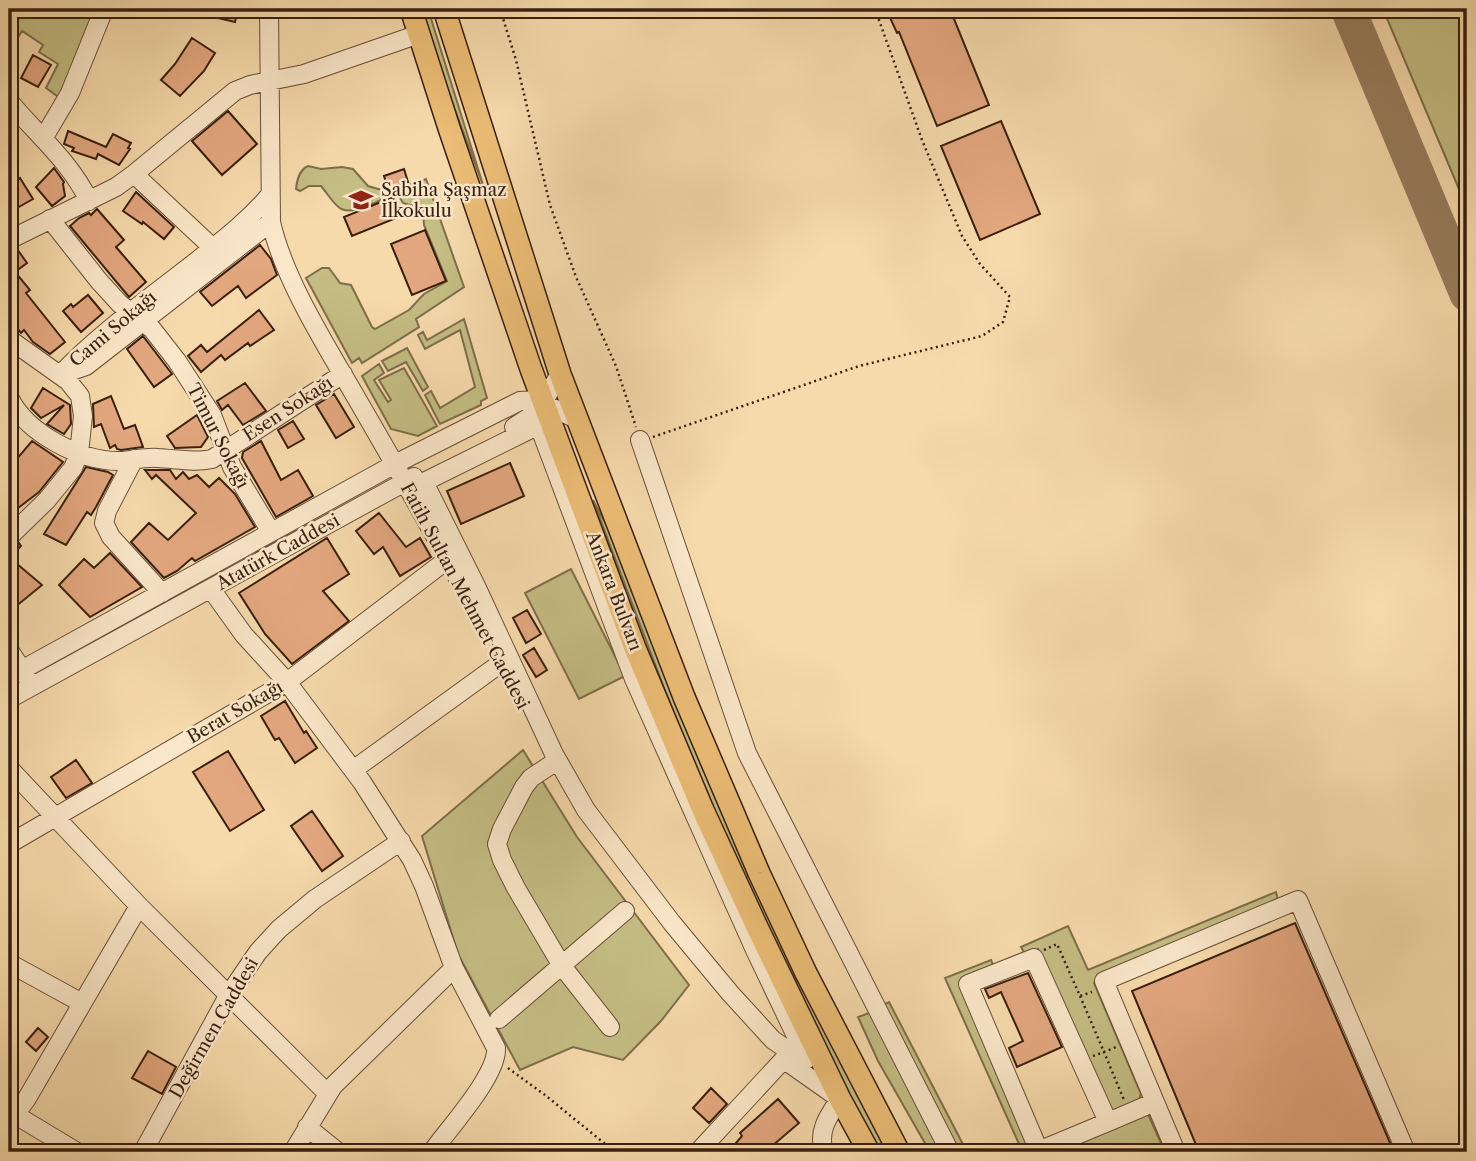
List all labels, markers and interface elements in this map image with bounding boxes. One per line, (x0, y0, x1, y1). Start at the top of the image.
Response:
place label: Sabiha Şaşmaz İlkokulu (381, 179, 506, 222)
school or university icon: Sabiha Şaşmaz İlkokulu (347, 186, 375, 214)
street label: Cami Sokağı (65, 286, 161, 372)
street label: Esen Sokağı (239, 372, 337, 446)
street label: Timur Sokağı (182, 380, 254, 493)
street label: Fatih Sultan Mehmet Caddesi (396, 479, 534, 713)
street label: Atatürk Caddesi (212, 509, 344, 595)
street label: Ankara Bulvarı (581, 527, 647, 654)
street label: Berat Sokağı (183, 675, 287, 748)
street label: Değirmen Caddesi (165, 953, 263, 1102)

